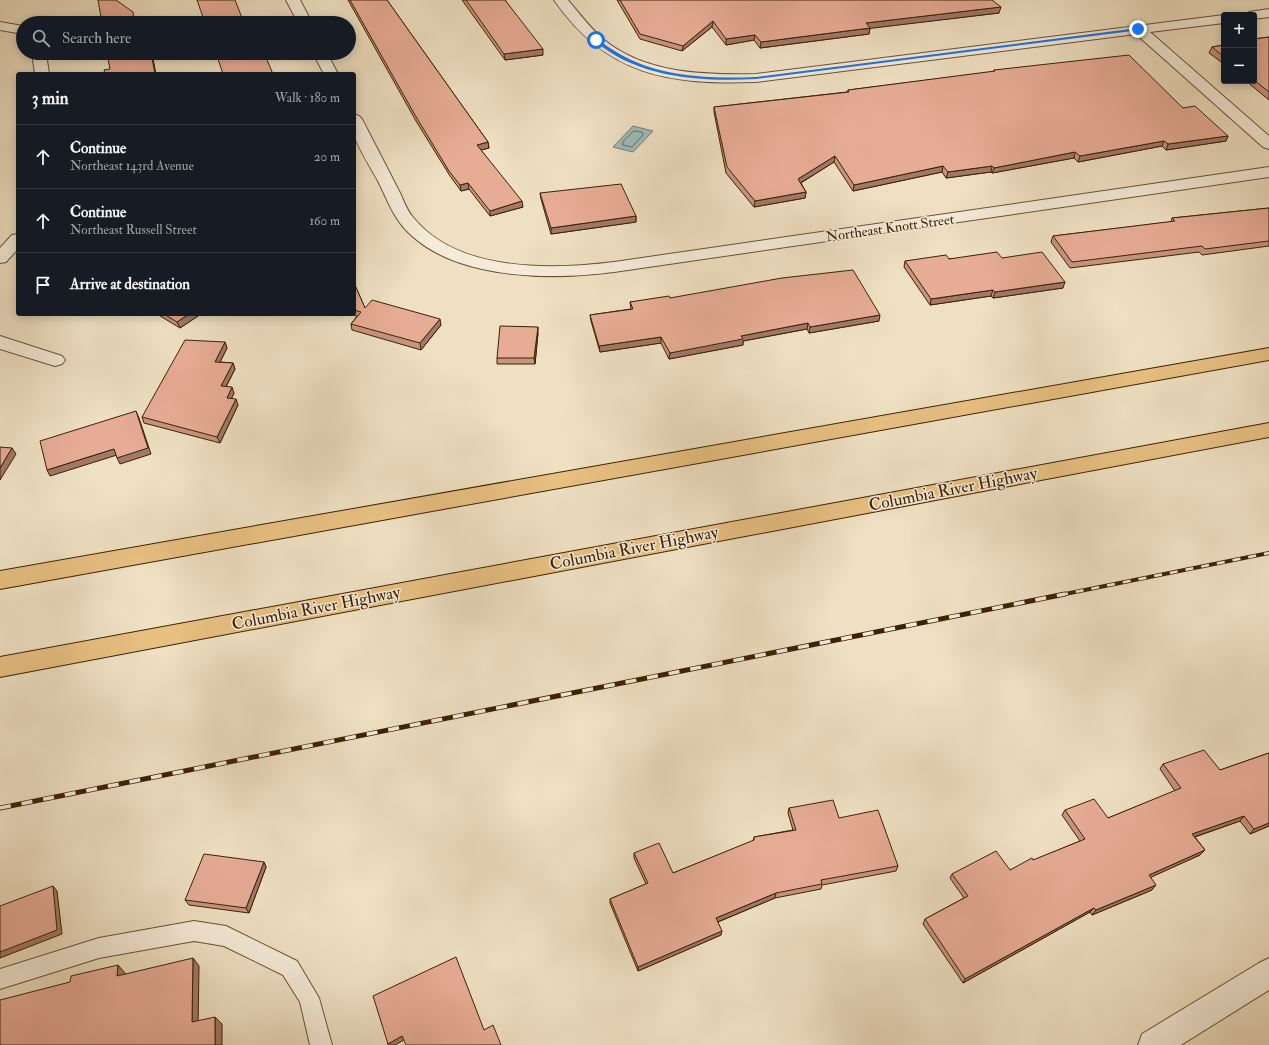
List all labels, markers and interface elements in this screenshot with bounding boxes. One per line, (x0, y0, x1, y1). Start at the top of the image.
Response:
map controls (1221, 12, 1257, 84)
button: + (1221, 12, 1257, 48)
search box (16, 16, 356, 60)
route end (1129, 20, 1147, 38)
icon: search (30, 27, 52, 49)
text: Search here (62, 29, 131, 48)
route start (587, 31, 605, 49)
button: − (1221, 48, 1257, 84)
text: 3 min (32, 88, 69, 109)
text: Walk · 180 m (275, 90, 340, 106)
text: Continue (70, 139, 126, 158)
icon: ahead (32, 146, 54, 168)
text: 20 m (314, 149, 340, 165)
text: Northeast 143rd Avenue (70, 158, 194, 174)
text: Continue (70, 203, 126, 222)
icon: ahead (32, 210, 54, 232)
street label: Northeast Knott Street (825, 211, 956, 245)
text: 160 m (309, 213, 340, 229)
text: Northeast Russell Street (70, 222, 197, 238)
icon: arrive (32, 274, 54, 296)
text: Arrive at destination (70, 275, 190, 294)
street label: Columbia River Highway (867, 462, 1040, 517)
street label: Columbia River Highway (548, 521, 721, 576)
street label: Columbia River Highway (230, 581, 403, 636)

